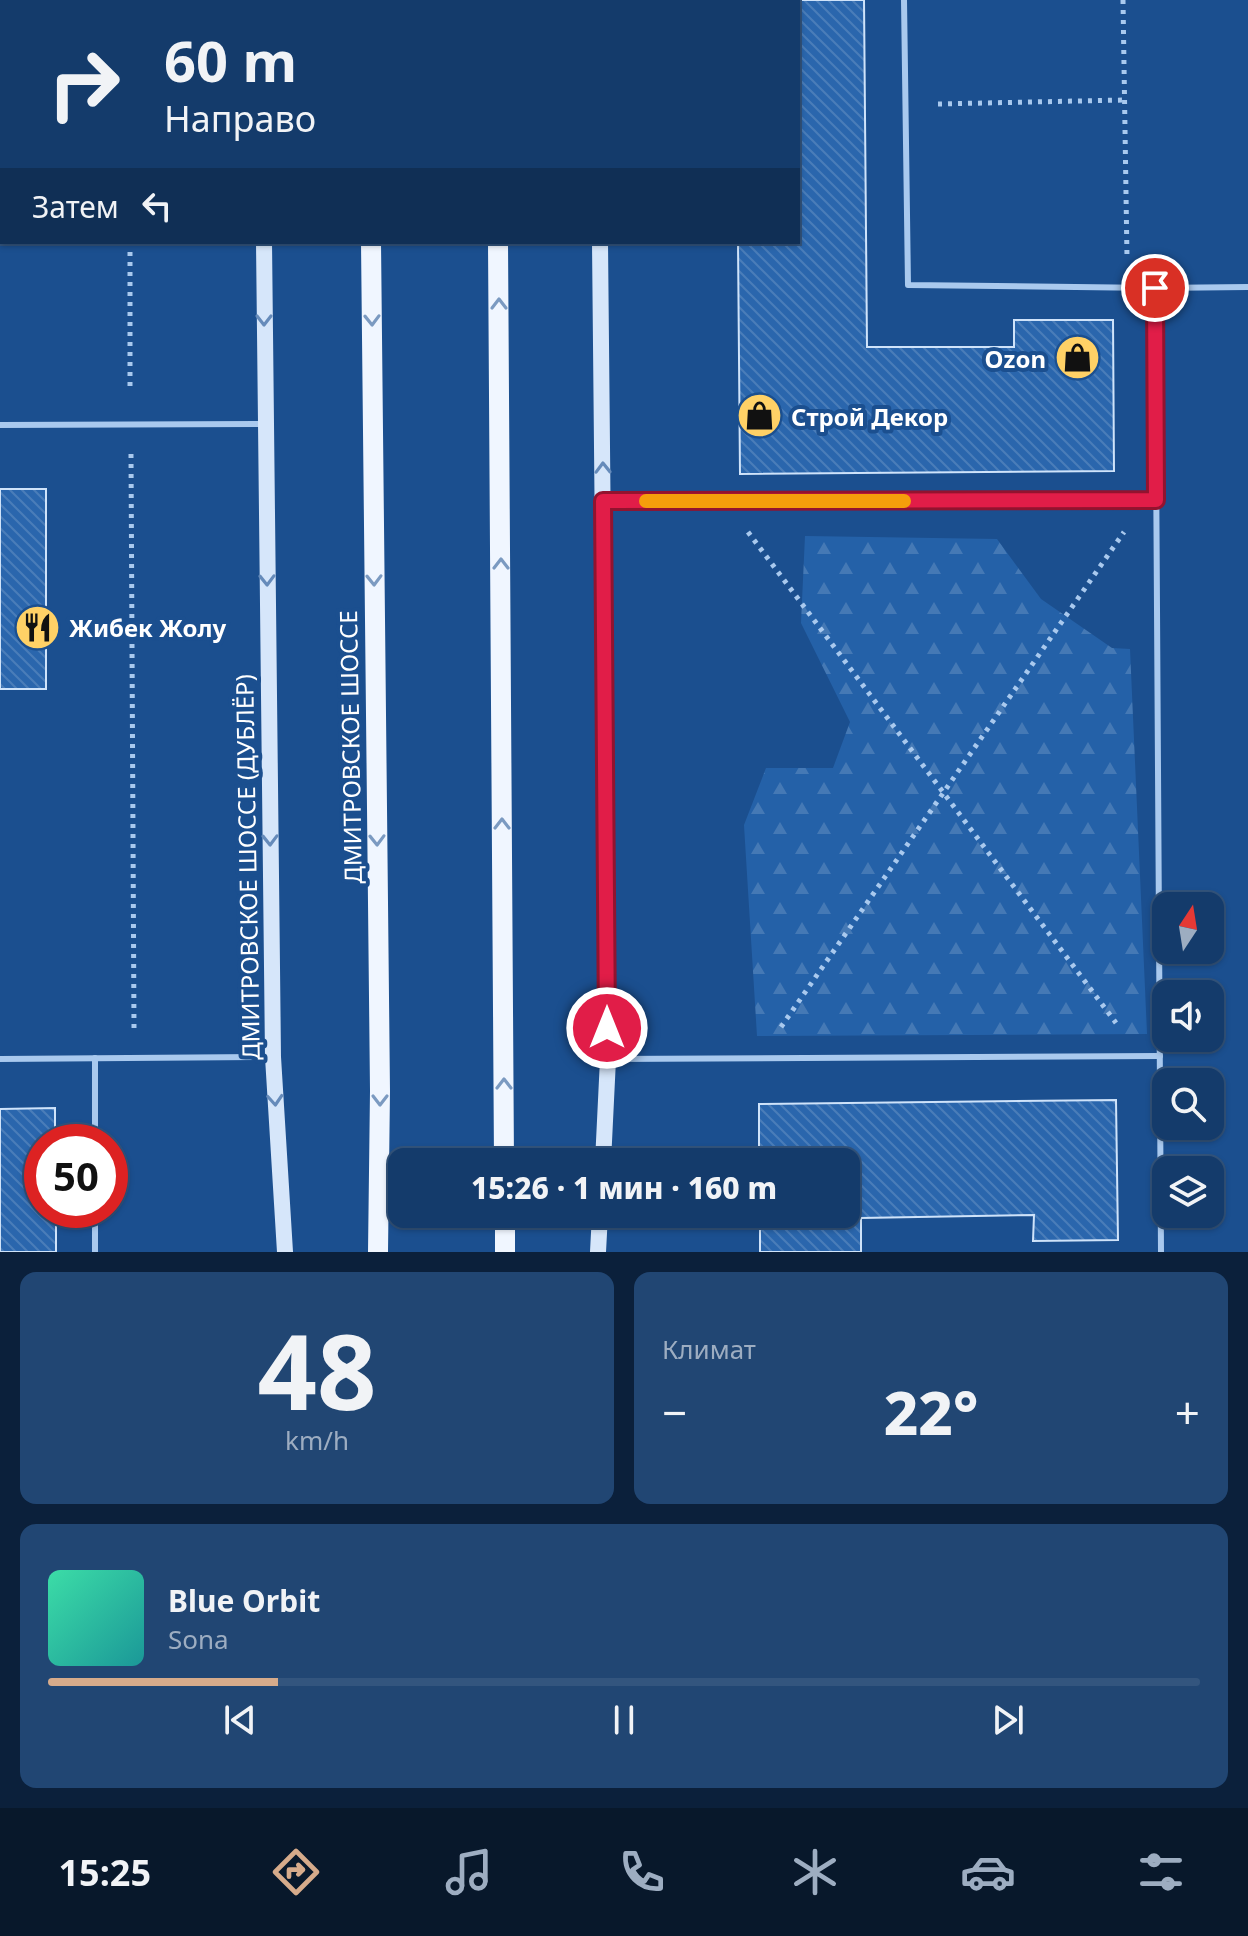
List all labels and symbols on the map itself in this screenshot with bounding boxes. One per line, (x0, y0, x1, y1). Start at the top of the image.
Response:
pin (1121, 254, 1189, 322)
one-way arrow (490, 297, 508, 310)
one-way arrow (256, 314, 273, 327)
one-way arrow (363, 314, 380, 327)
shop icon: Ozon (1053, 334, 1101, 382)
place label: Ozon (985, 342, 1046, 375)
shop icon: Строй Декор (736, 392, 784, 440)
place label: Строй Декор (791, 400, 948, 433)
one-way arrow (594, 461, 612, 474)
one-way arrow (492, 557, 509, 570)
one-way arrow (258, 574, 276, 587)
one-way arrow (366, 574, 383, 587)
restaurant icon: Жибек Жолу (14, 603, 62, 651)
street label: ДМИТРОВСКОЕ ШОССЕ (331, 610, 369, 884)
place label: Жибек Жолу (69, 611, 226, 644)
street label: ДМИТРОВСКОЕ ШОССЕ (ДУБЛЁР) (227, 674, 267, 1060)
one-way arrow (493, 817, 511, 830)
one-way arrow (261, 834, 279, 847)
one-way arrow (368, 834, 386, 847)
north arrow (1152, 892, 1224, 964)
position arrow (565, 986, 649, 1070)
one-way arrow (495, 1077, 513, 1090)
one-way arrow (266, 1094, 283, 1107)
one-way arrow (371, 1094, 388, 1107)
speed limit sign: 50 (24, 1124, 128, 1228)

